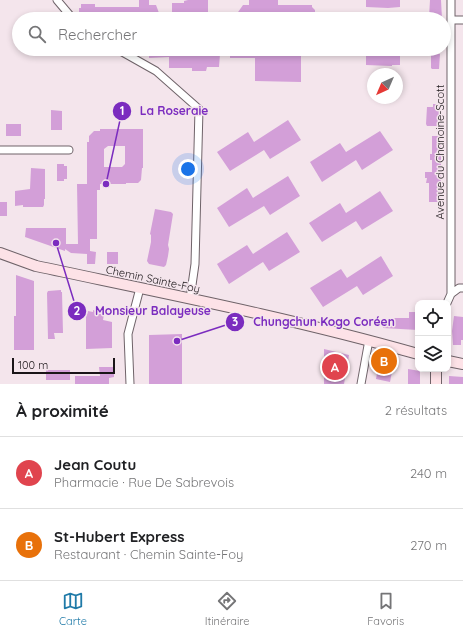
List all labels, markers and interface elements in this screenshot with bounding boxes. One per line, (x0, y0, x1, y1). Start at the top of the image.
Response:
search box (12, 12, 451, 56)
icon: search (26, 23, 48, 45)
text: Rechercher (58, 25, 137, 44)
north arrow (367, 68, 403, 104)
street label: Avenue du Chanoine-Scott (433, 84, 447, 220)
callout: La Roseraie (112, 99, 217, 123)
text: 1 (120, 103, 124, 118)
text: La Roseraie (140, 103, 208, 118)
your location (178, 159, 198, 179)
street label: Chemin Sainte-Foy (105, 262, 201, 296)
callout: Monsieur Balayeuse (67, 299, 219, 323)
map controls (415, 300, 451, 372)
button: locate (415, 300, 451, 336)
text: 2 (74, 303, 81, 318)
text: Monsieur Balayeuse (95, 303, 211, 318)
callout: Chungchun Kogo Coréen (225, 310, 403, 334)
text: 3 (232, 314, 238, 329)
text: Chungchun Kogo Coréen (253, 314, 395, 329)
button: layers (415, 336, 451, 372)
pin: B (371, 346, 397, 376)
pin: A (322, 352, 348, 382)
scale bar (12, 356, 115, 375)
text: 100 m (18, 358, 48, 372)
text: À proximité (16, 400, 109, 421)
text: 2 résultats (385, 402, 447, 418)
text: Jean Coutu (54, 455, 136, 474)
text: A (25, 465, 33, 481)
text: 240 m (410, 465, 447, 481)
text: Pharmacie · Rue De Sabrevois (54, 474, 234, 490)
text: St-Hubert Express (54, 527, 185, 546)
text: B (25, 537, 33, 553)
text: 270 m (410, 537, 447, 553)
text: Restaurant · Chemin Sainte-Foy (54, 546, 243, 562)
tab: Carte (59, 590, 87, 628)
tab: Itinéraire (205, 590, 250, 628)
tab: Favoris (367, 590, 404, 628)

